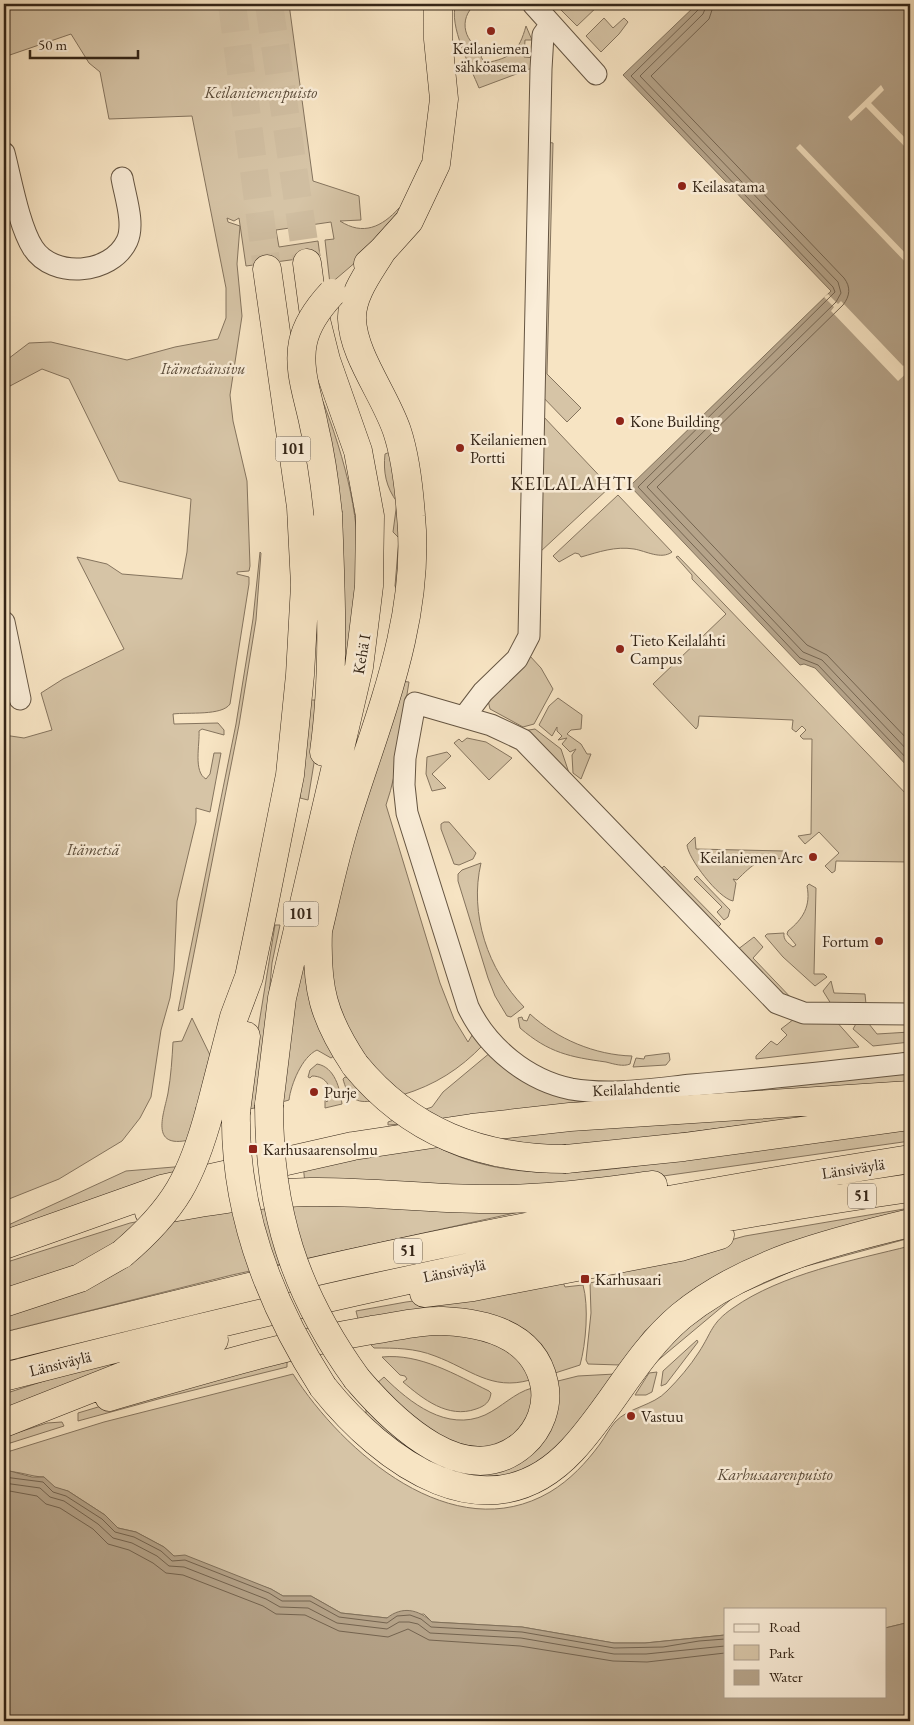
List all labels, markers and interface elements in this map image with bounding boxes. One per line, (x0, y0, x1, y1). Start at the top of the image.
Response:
marker: Keilaniemen sähköasema (485, 25, 497, 37)
scale bar (30, 28, 138, 60)
text: 50 m (38, 35, 67, 54)
place label: Keilaniemen sähköasema (452, 38, 530, 77)
park label: Keilaniemenpuisto (204, 82, 317, 103)
place label: Keilasatama (692, 176, 766, 197)
marker: Keilasatama (676, 180, 688, 192)
park label: Itämetsänsivu (160, 358, 245, 379)
place label: Kone Building (630, 411, 721, 432)
marker: Kone Building (614, 415, 626, 427)
place label: Keilaniemen Portti (470, 429, 548, 468)
road number: 101 (276, 436, 310, 462)
marker: Keilaniemen Portti (454, 442, 466, 454)
district label: KEILALAHTI (510, 471, 634, 496)
place label: Tieto Keilalahti Campus (630, 630, 726, 669)
street label: Kehä I (348, 632, 375, 676)
marker: Tieto Keilalahti Campus (614, 643, 626, 655)
park label: Itämetsä (65, 839, 121, 860)
place label: Keilaniemen Arc (700, 847, 803, 868)
marker: Keilaniemen Arc (807, 851, 819, 863)
road number: 101 (284, 902, 318, 926)
place label: Fortum (822, 931, 870, 952)
marker: Fortum (873, 935, 885, 947)
street label: Keilalahdentie (592, 1076, 680, 1101)
place label: Purje (324, 1082, 356, 1103)
marker: Purje (308, 1086, 320, 1098)
place label: Karhusaarensolmu (263, 1139, 378, 1160)
marker: Karhusaarensolmu (247, 1143, 259, 1155)
street label: Länsiväylä (820, 1153, 887, 1184)
road number: 51 (848, 1184, 876, 1208)
road number: 51 (394, 1238, 422, 1264)
street label: Länsiväylä (421, 1253, 488, 1287)
place label: Karhusaari (595, 1269, 662, 1290)
marker: Karhusaari (579, 1273, 591, 1285)
street label: Länsiväylä (27, 1345, 94, 1381)
place label: Vastuu (641, 1406, 684, 1427)
marker: Vastuu (625, 1410, 637, 1422)
park label: Karhusaarenpuisto (716, 1464, 833, 1485)
legend (724, 1608, 886, 1698)
text: Road (769, 1617, 801, 1636)
text: Park (769, 1643, 796, 1662)
text: Water (769, 1667, 803, 1686)

